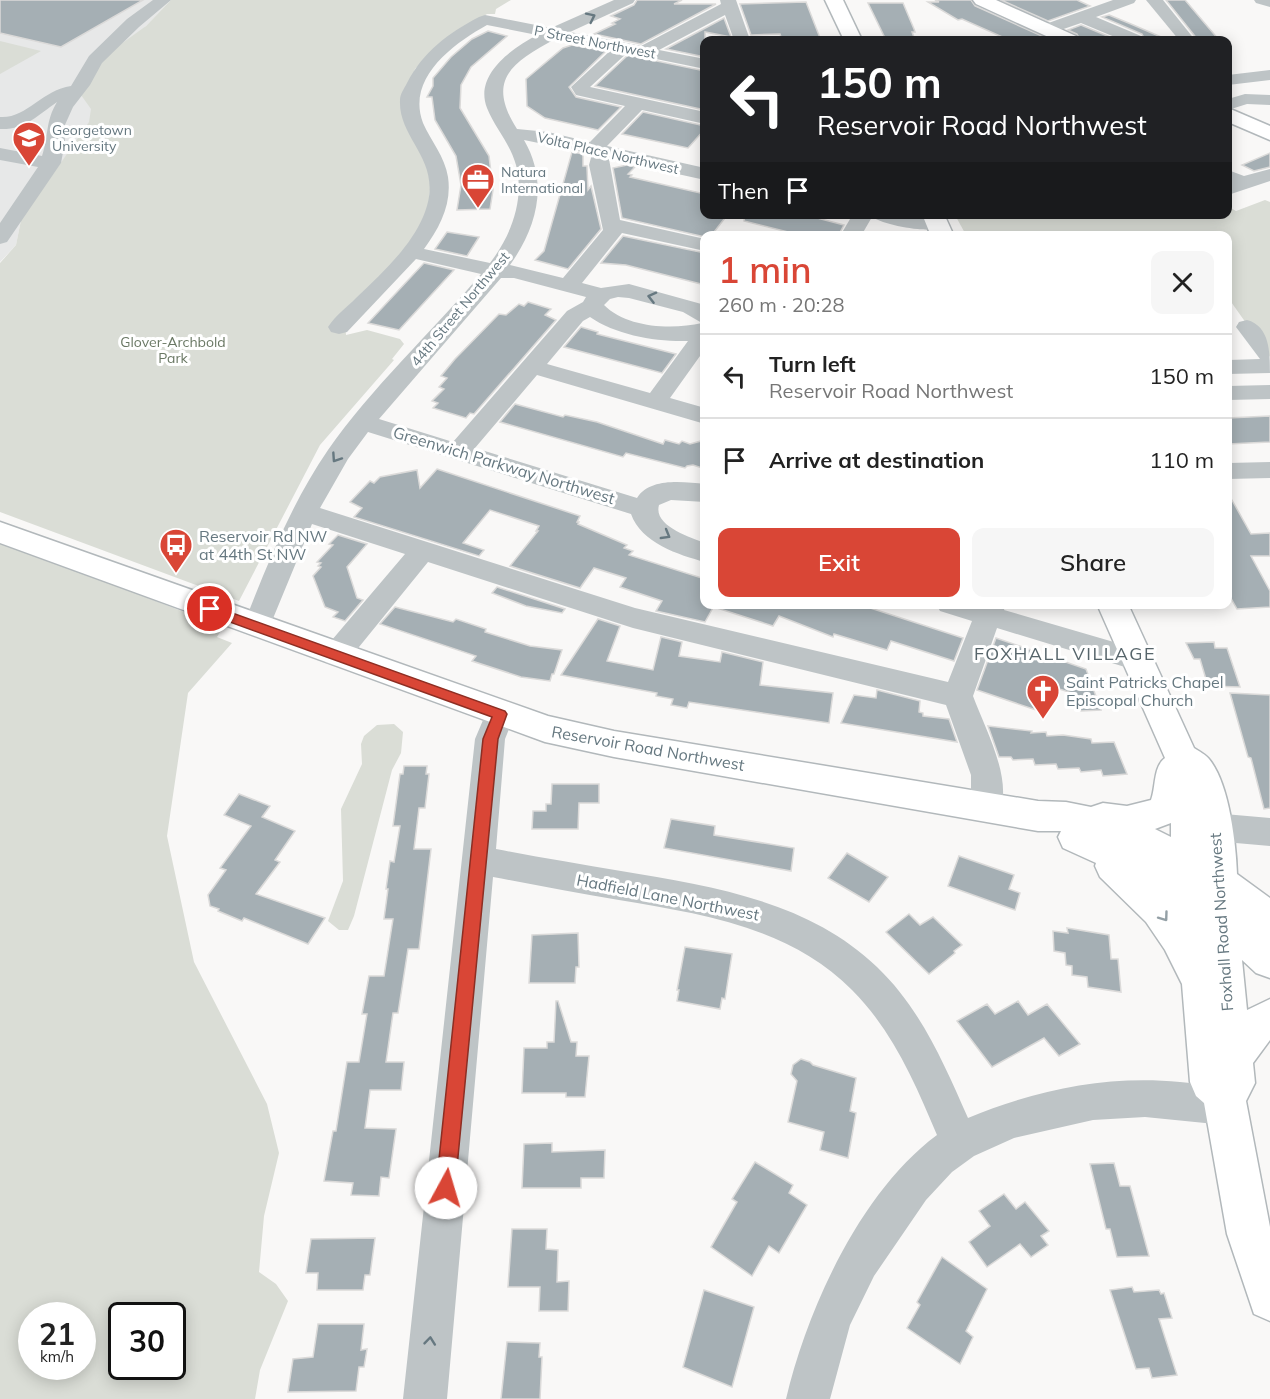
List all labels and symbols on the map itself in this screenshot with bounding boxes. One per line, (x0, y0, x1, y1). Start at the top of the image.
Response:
one-way arrow (584, 13, 595, 25)
street label: P Street Northwest (533, 21, 657, 63)
school or university icon: Georgetown University (11, 120, 47, 167)
place label: Georgetown University (52, 121, 132, 155)
street label: Volta Place Northwest (536, 128, 681, 178)
office icon: Natura International (460, 162, 496, 209)
place label: Natura International (501, 163, 583, 197)
street label: 44th Street Northwest (407, 248, 513, 370)
one-way arrow (647, 292, 658, 304)
park label: Glover-Archbold Park (120, 333, 226, 367)
street label: Greenwich Parkway Northwest (391, 422, 618, 508)
one-way arrow (333, 451, 344, 462)
place label: Reservoir Rd NW at 44th St NW (199, 526, 327, 564)
bus stop icon: Reservoir Rd NW at 44th St NW (158, 527, 194, 574)
one-way arrow (660, 528, 670, 539)
pin (184, 583, 235, 634)
district label: FOXHALL VILLAGE (974, 642, 1156, 665)
place label: Saint Patricks Chapel Episcopal Church (1066, 672, 1224, 710)
church icon: Saint Patricks Chapel Episcopal Church (1025, 673, 1061, 720)
street label: Reservoir Road Northwest (550, 721, 746, 775)
street label: Foxhall Road Northwest (1205, 832, 1237, 1012)
street label: Hadfield Lane Northwest (575, 869, 761, 925)
one-way arrow (1157, 910, 1168, 921)
position arrow (414, 1156, 478, 1220)
speed limit sign: 30 (108, 1302, 186, 1380)
one-way arrow (423, 1336, 436, 1345)

